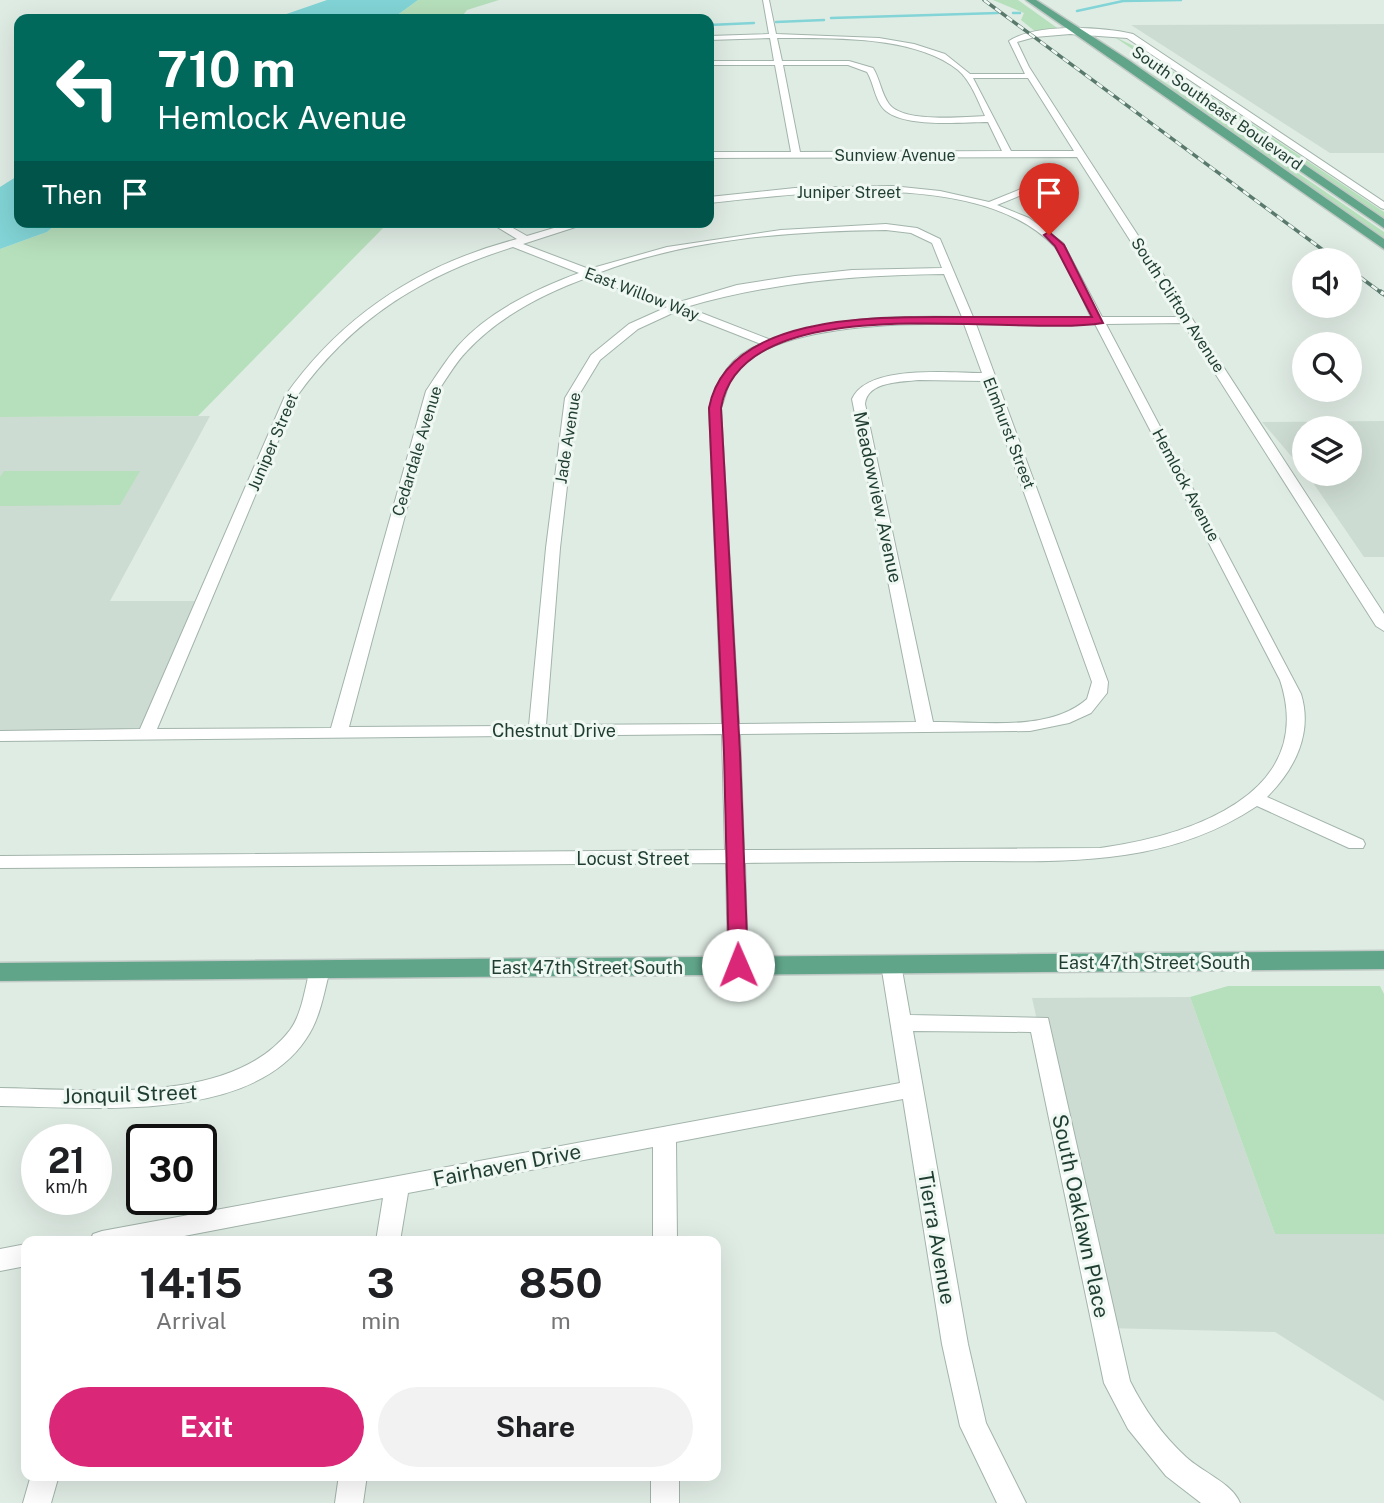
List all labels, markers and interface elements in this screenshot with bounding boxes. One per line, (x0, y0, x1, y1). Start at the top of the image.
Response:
text: 710 m (157, 40, 296, 98)
icon: left (42, 42, 133, 133)
street label: South Southeast Boulevard (1128, 42, 1306, 174)
text: Hemlock Avenue (157, 99, 407, 136)
street label: Sunview Avenue (834, 146, 956, 165)
pin (1019, 163, 1079, 235)
icon: arrive (1030, 174, 1068, 212)
icon: arrive (116, 175, 154, 213)
text: Then (42, 179, 102, 210)
street label: Juniper Street (797, 183, 901, 202)
street label: South Clifton Avenue (1127, 234, 1229, 376)
map controls (1292, 248, 1362, 486)
button: sound (1292, 248, 1362, 318)
street label: East Willow Way (582, 263, 702, 325)
button: search (1292, 332, 1362, 402)
street label: Elmhurst Street (979, 375, 1039, 491)
street label: Cedardale Avenue (388, 384, 446, 518)
street label: Juniper Street (244, 390, 302, 494)
street label: Jade Avenue (551, 391, 585, 485)
street label: Meadowview Avenue (850, 409, 906, 585)
button: layers (1292, 416, 1362, 486)
street label: Hemlock Avenue (1148, 425, 1224, 545)
street label: Chestnut Drive (492, 720, 616, 741)
street label: Locust Street (576, 848, 690, 869)
position arrow (701, 928, 775, 1002)
street label: East 47th Street South (1058, 952, 1250, 973)
street label: East 47th Street South (491, 957, 683, 978)
street label: Jonquil Street (62, 1079, 198, 1109)
street label: South Oaklawn Place (1047, 1112, 1115, 1320)
speed limit sign: 30 (126, 1124, 217, 1215)
street label: Fairhaven Drive (431, 1138, 583, 1192)
text: 21 (48, 1140, 85, 1181)
street label: Tierra Avenue (913, 1170, 961, 1306)
text: km/h (45, 1176, 88, 1197)
text: 14:15 (140, 1258, 243, 1307)
text: 3 (367, 1258, 395, 1307)
text: 850 (519, 1258, 602, 1307)
text: Arrival (156, 1307, 227, 1334)
text: min (361, 1307, 400, 1334)
text: m (551, 1307, 571, 1334)
button: Exit (49, 1387, 364, 1467)
button: Share (378, 1387, 693, 1467)

